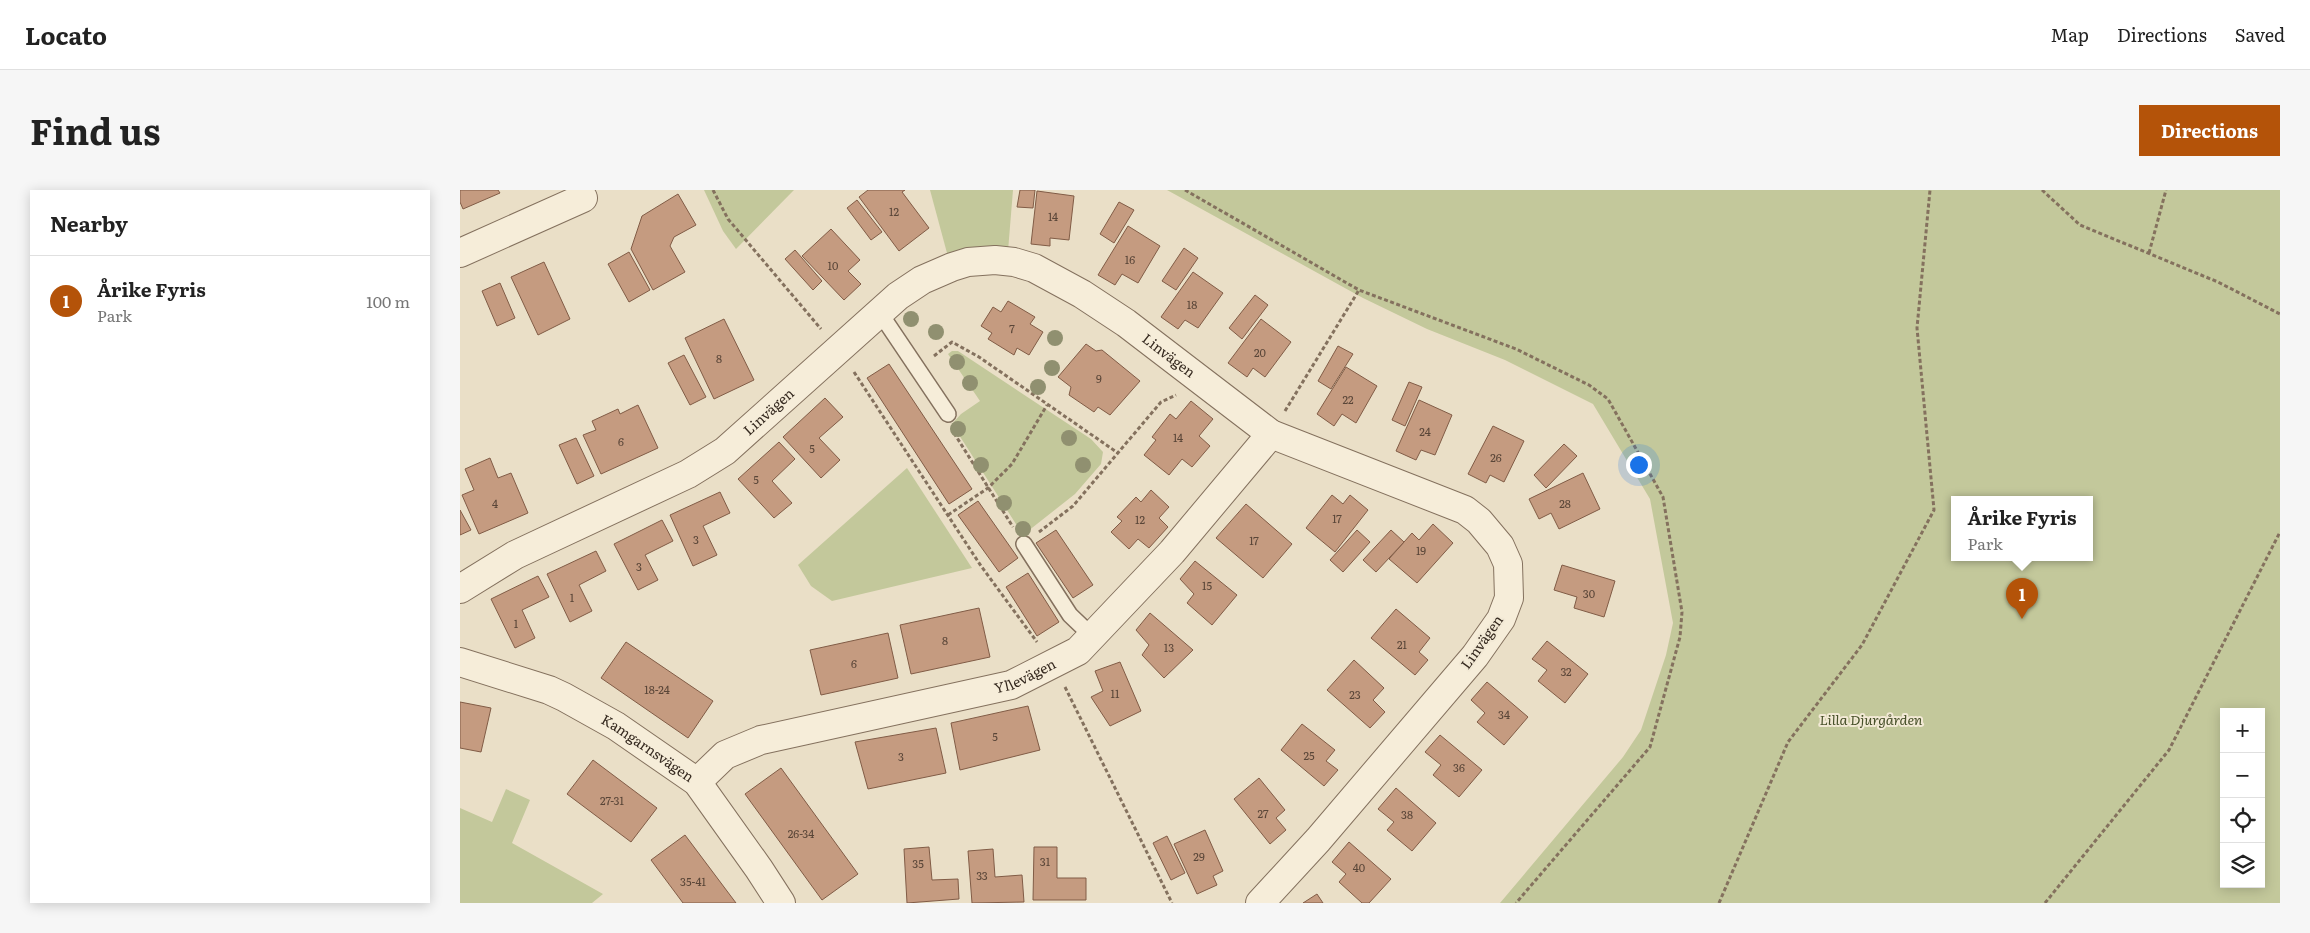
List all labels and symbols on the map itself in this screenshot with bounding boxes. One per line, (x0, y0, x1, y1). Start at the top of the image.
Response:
house number: 12 (889, 203, 899, 219)
house number: 14 (1048, 208, 1058, 224)
house number: 16 (1125, 251, 1135, 267)
house number: 10 (828, 257, 838, 273)
house number: 18 (1187, 296, 1197, 312)
house number: 7 (1009, 320, 1015, 336)
street label: Linvägen (1139, 328, 1200, 382)
house number: 20 (1254, 344, 1266, 360)
house number: 8 (716, 350, 722, 366)
house number: 9 (1096, 370, 1102, 386)
street label: Linvägen (738, 383, 798, 439)
house number: 22 (1342, 391, 1354, 407)
house number: 24 (1419, 423, 1431, 439)
house number: 14 (1173, 429, 1183, 445)
house number: 6 (618, 433, 624, 449)
house number: 5 (809, 440, 815, 456)
house number: 26 (1490, 449, 1502, 465)
your location (1626, 452, 1652, 478)
house number: 5 (753, 471, 759, 487)
house number: 4 (492, 495, 498, 511)
house number: 28 (1559, 495, 1571, 511)
house number: 17 (1332, 510, 1342, 526)
house number: 12 (1135, 511, 1145, 527)
house number: 3 (693, 531, 699, 547)
house number: 17 (1249, 532, 1259, 548)
house number: 19 (1416, 542, 1426, 558)
house number: 3 (636, 558, 642, 574)
house number: 15 (1202, 577, 1212, 593)
pin: 1 (2006, 578, 2038, 619)
house number: 30 (1583, 585, 1595, 601)
house number: 1 (570, 589, 575, 605)
street label: Linvägen (1455, 610, 1507, 672)
house number: 1 (514, 615, 519, 631)
house number: 8 (942, 632, 948, 648)
house number: 21 (1397, 636, 1408, 652)
house number: 13 (1164, 639, 1174, 655)
street label: Yllevägen (992, 653, 1059, 697)
house number: 6 (851, 655, 857, 671)
house number: 32 (1560, 663, 1572, 679)
house number: 18-24 (644, 681, 670, 697)
house number: 11 (1111, 685, 1120, 701)
house number: 23 (1349, 686, 1361, 702)
house number: 34 (1498, 706, 1510, 722)
street label: Kamgarnsvägen (598, 709, 698, 786)
park label: Lilla Djurgården (1820, 709, 1923, 729)
house number: 5 (992, 728, 998, 744)
house number: 25 (1303, 747, 1315, 763)
house number: 3 (898, 748, 904, 764)
house number: 36 (1453, 759, 1465, 775)
house number: 27-31 (600, 792, 625, 808)
house number: 27 (1257, 805, 1269, 821)
house number: 38 (1401, 806, 1413, 822)
house number: 26-34 (788, 825, 814, 841)
house number: 29 (1193, 848, 1205, 864)
house number: 31 (1040, 853, 1051, 869)
house number: 35 (912, 855, 924, 871)
house number: 40 (1353, 859, 1365, 875)
house number: 33 (976, 867, 988, 883)
house number: 35-41 (680, 873, 706, 889)

